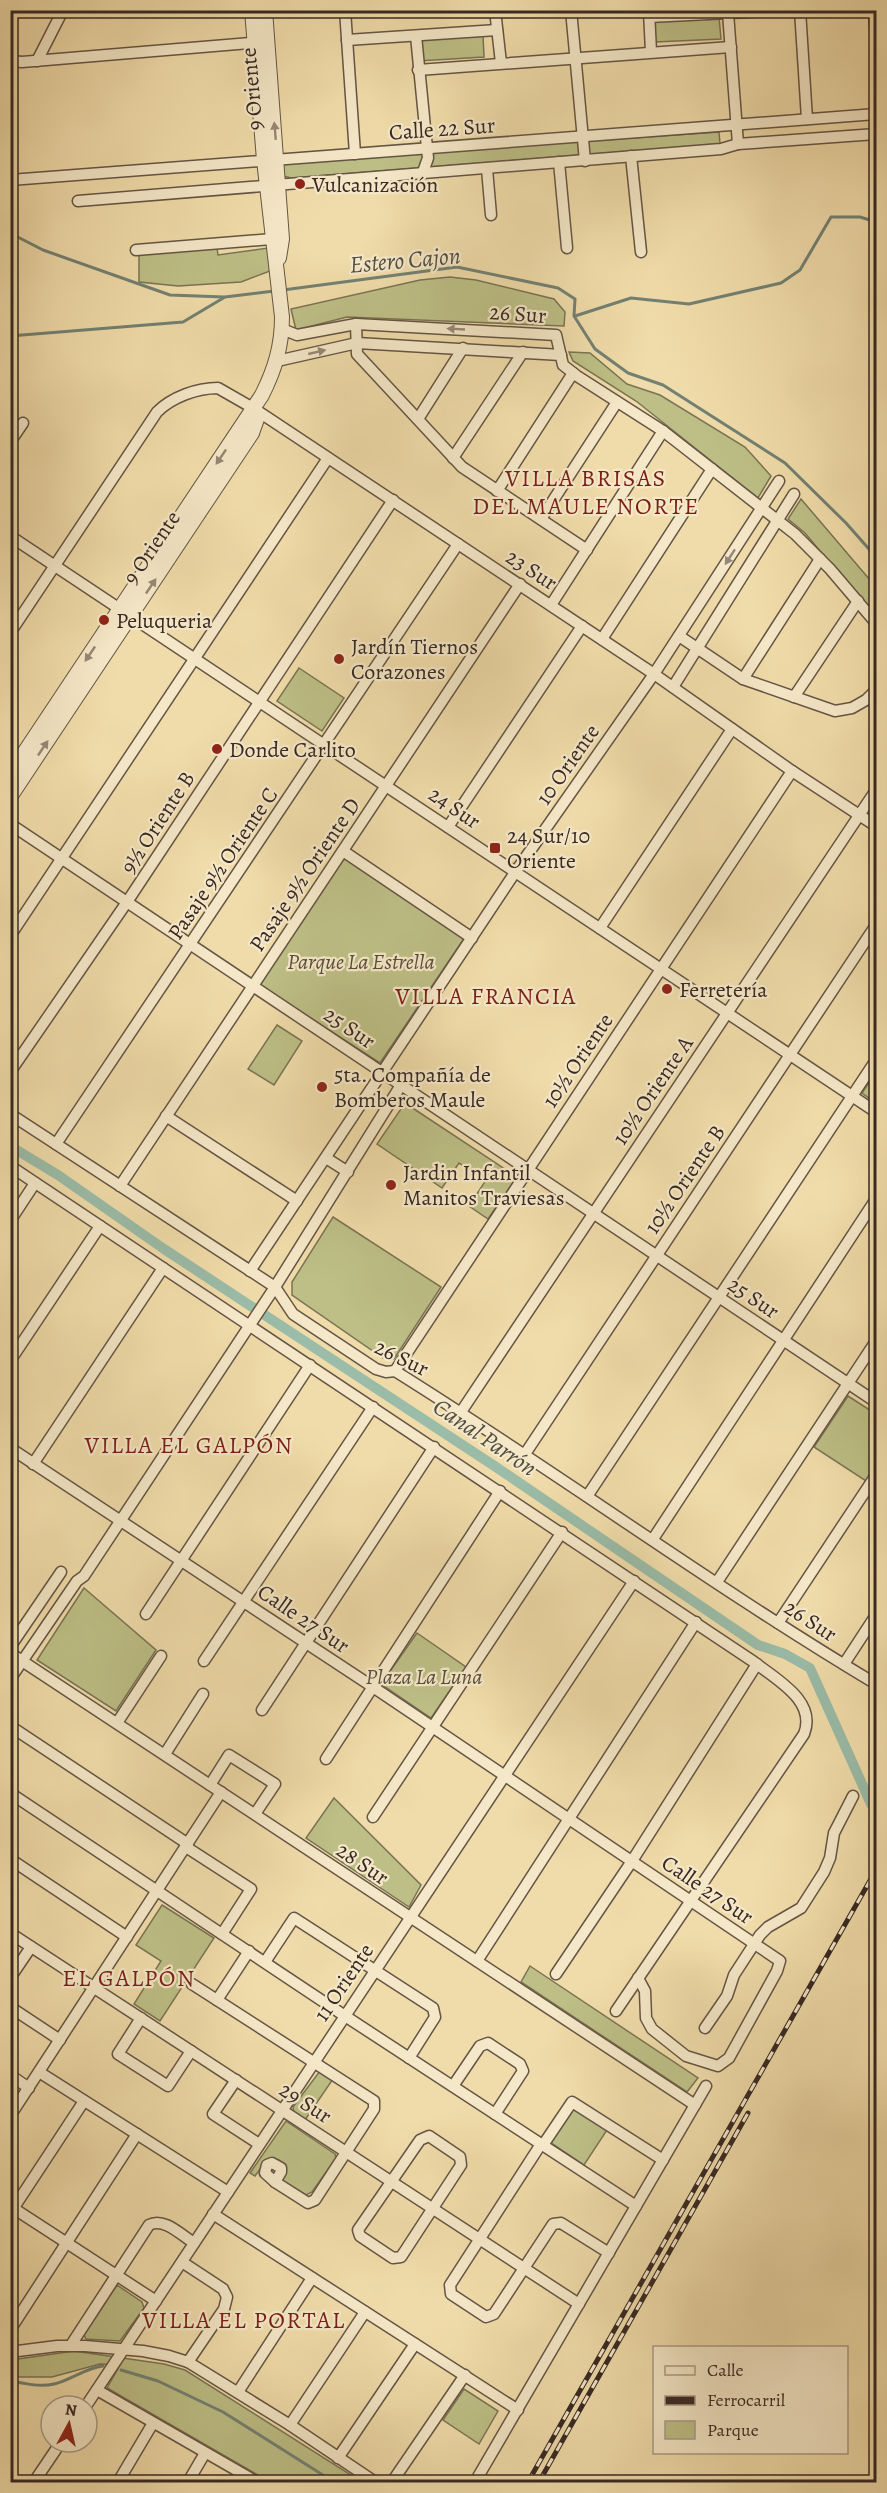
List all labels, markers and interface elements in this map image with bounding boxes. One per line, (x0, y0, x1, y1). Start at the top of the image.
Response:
street label: 9 Oriente (233, 46, 271, 132)
street label: Calle 22 Sur (388, 110, 496, 148)
one-way arrow (270, 121, 280, 140)
place label: Vulcanización (311, 170, 438, 200)
marker: Vulcanización (293, 177, 307, 191)
water label: Estero Cajon (348, 239, 462, 281)
street label: 26 Sur (488, 297, 547, 331)
one-way arrow (446, 325, 465, 334)
one-way arrow (308, 347, 326, 357)
one-way arrow (216, 449, 227, 465)
district label: VILLA BRISAS DEL MAULE NORTE (472, 462, 700, 522)
street label: 9 Oriente (116, 505, 188, 590)
street label: 23 Sur (500, 542, 563, 598)
one-way arrow (724, 548, 736, 564)
one-way arrow (145, 577, 156, 594)
place label: Peluqueria (116, 606, 213, 636)
marker: Peluqueria (97, 613, 111, 627)
place label: Jardín Tiernos Corazones (351, 632, 478, 687)
one-way arrow (84, 646, 96, 662)
marker: Jardín Tiernos Corazones (332, 652, 346, 666)
street label: 10 Oriente (529, 718, 607, 811)
place label: Donde Carlito (229, 735, 356, 765)
one-way arrow (37, 740, 48, 756)
marker: Donde Carlito (210, 742, 224, 756)
street label: 9½ Oriente B (114, 766, 202, 880)
street label: 24 Sur (423, 780, 486, 836)
street label: Pasaje 9½ Oriente C (161, 781, 285, 946)
street label: Pasaje 9½ Oriente D (242, 792, 367, 957)
place label: 24 Sur/10 Oriente (507, 821, 590, 876)
marker: 24 Sur/10 Oriente (488, 841, 502, 855)
park label: Parque La Estrella (287, 947, 435, 977)
place label: Ferretería (679, 975, 768, 1005)
district label: VILLA FRANCIA (394, 980, 577, 1012)
marker: Ferretería (660, 982, 674, 996)
street label: 25 Sur (318, 1000, 381, 1056)
street label: 10½ Oriente (535, 1007, 621, 1114)
street label: 10½ Oriente A (605, 1029, 701, 1151)
place label: 5ta. Compañía de Bomberos Maule (334, 1060, 491, 1115)
marker: 5ta. Compañía de Bomberos Maule (315, 1080, 329, 1094)
street label: 10½ Oriente B (637, 1119, 732, 1240)
place label: Jardin Infantil Manitos Traviesas (403, 1158, 565, 1213)
marker: Jardin Infantil Manitos Traviesas (384, 1178, 398, 1192)
street label: 25 Sur (722, 1270, 785, 1326)
street label: 26 Sur (369, 1332, 434, 1384)
water label: Canal Parrón (427, 1391, 543, 1484)
district label: VILLA EL GALPÓN (84, 1429, 293, 1461)
street label: Calle 27 Sur (252, 1577, 355, 1661)
street label: 26 Sur (778, 1593, 843, 1649)
park label: Plaza La Luna (366, 1662, 482, 1692)
street label: 28 Sur (330, 1835, 395, 1892)
street label: Calle 27 Sur (656, 1848, 759, 1932)
street label: 11 Oriente (307, 1938, 381, 2028)
district label: EL GALPÓN (62, 1962, 196, 1994)
street label: 29 Sur (273, 2075, 337, 2131)
district label: VILLA EL PORTAL (141, 2304, 346, 2336)
legend (653, 2346, 848, 2454)
text: Calle (707, 2358, 744, 2382)
text: Ferrocarril (707, 2388, 786, 2412)
north arrow (39, 2394, 99, 2454)
text: N (64, 2398, 79, 2422)
text: Parque (707, 2418, 759, 2442)

